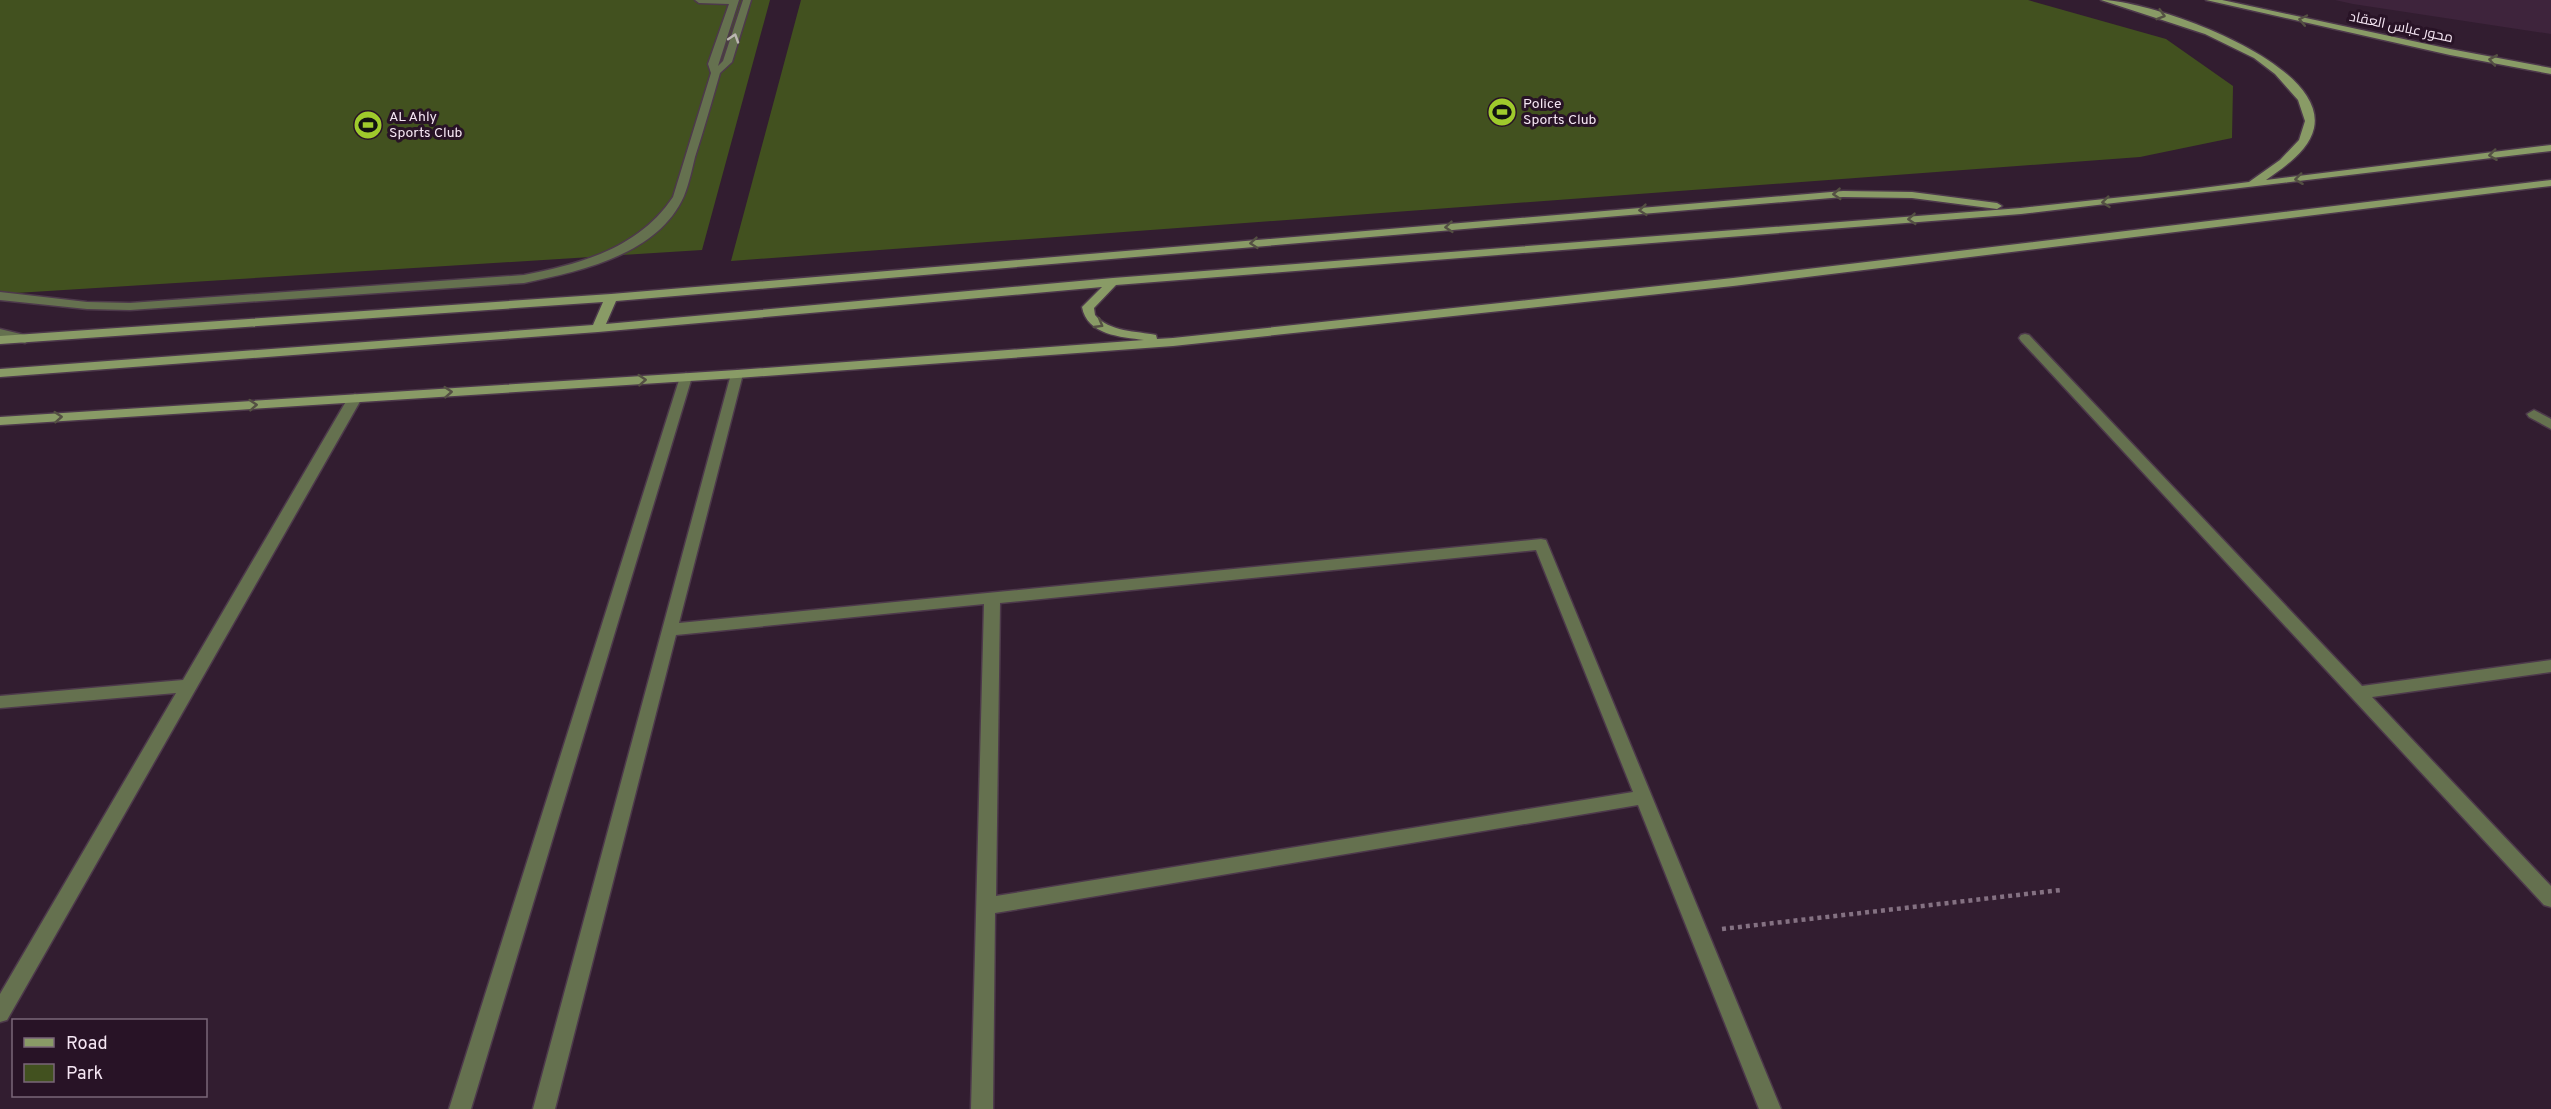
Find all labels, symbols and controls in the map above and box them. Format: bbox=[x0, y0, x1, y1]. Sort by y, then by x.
one-way arrow bbox=[2156, 8, 2166, 21]
street label: محور عباس العقاد bbox=[2348, 9, 2454, 47]
one-way arrow bbox=[2298, 15, 2308, 28]
one-way arrow bbox=[727, 33, 740, 44]
one-way arrow bbox=[2489, 54, 2499, 67]
sports icon: Police Sports Club bbox=[1486, 96, 1518, 128]
place label: Police Sports Club bbox=[1523, 96, 1597, 129]
sports icon: AL Ahly Sports Club bbox=[352, 109, 384, 141]
place label: AL Ahly Sports Club bbox=[389, 109, 463, 142]
one-way arrow bbox=[2488, 148, 2498, 161]
one-way arrow bbox=[2295, 173, 2304, 185]
one-way arrow bbox=[1833, 188, 1842, 201]
one-way arrow bbox=[2101, 195, 2110, 208]
one-way arrow bbox=[1639, 204, 1648, 217]
one-way arrow bbox=[1907, 212, 1916, 225]
one-way arrow bbox=[1444, 220, 1453, 233]
one-way arrow bbox=[1250, 236, 1259, 249]
one-way arrow bbox=[1093, 317, 1103, 328]
one-way arrow bbox=[638, 373, 647, 386]
one-way arrow bbox=[443, 386, 452, 399]
one-way arrow bbox=[248, 399, 257, 412]
one-way arrow bbox=[54, 411, 63, 424]
legend bbox=[12, 1019, 207, 1097]
text: Road bbox=[66, 1033, 108, 1056]
text: Park bbox=[66, 1063, 103, 1086]

